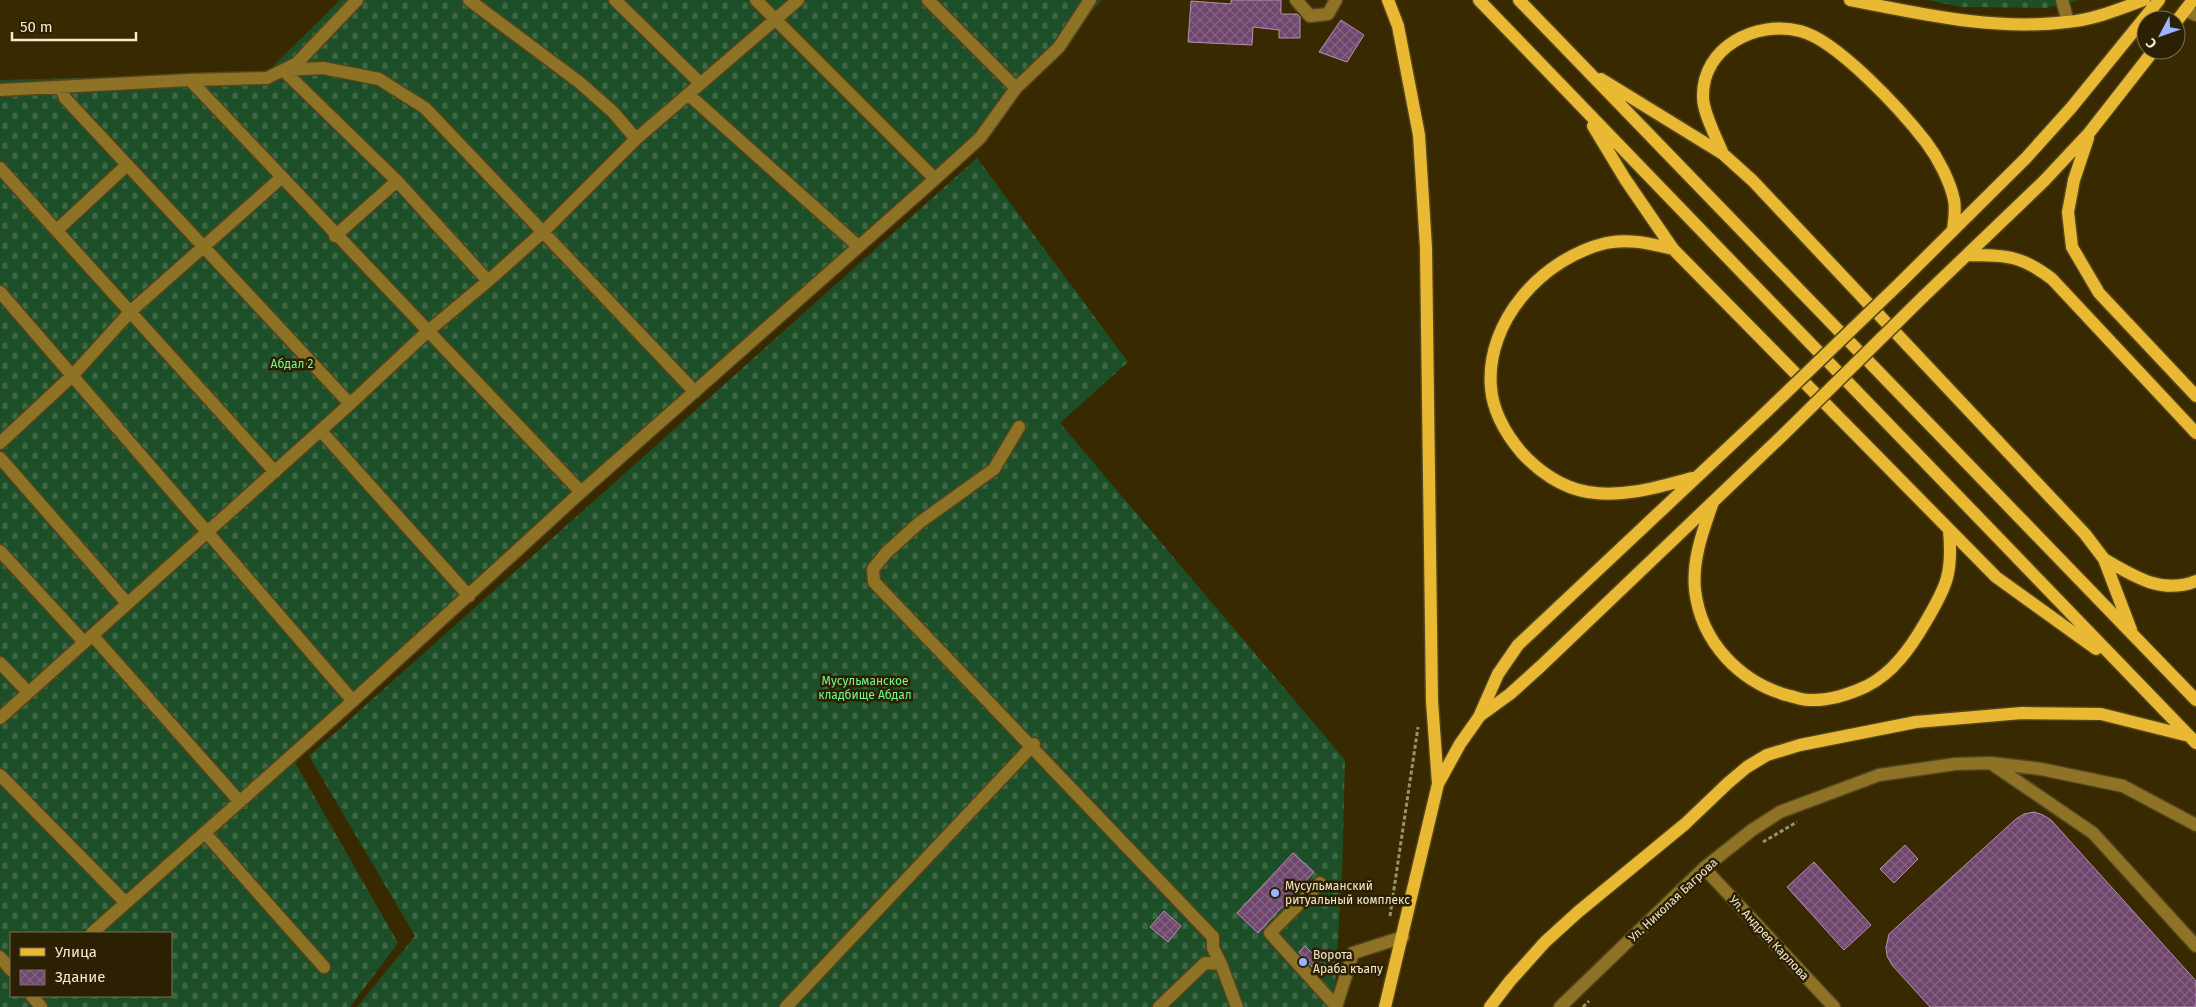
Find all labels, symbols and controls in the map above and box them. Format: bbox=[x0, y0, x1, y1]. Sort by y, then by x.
scale bar bbox=[12, 10, 136, 42]
north arrow bbox=[2136, 10, 2186, 60]
text: 50 m bbox=[20, 18, 53, 36]
text: С bbox=[2143, 35, 2161, 52]
park label: Абдал 2 bbox=[271, 357, 314, 371]
park label: Мусульманское кладбище Абдал bbox=[818, 674, 912, 702]
street label: Ул. Николая Багрова bbox=[1626, 855, 1720, 945]
place label: Мусульманский ритуальный комплекс bbox=[1285, 879, 1410, 907]
marker: Мусульманский ритуальный комплекс bbox=[1269, 887, 1281, 899]
street label: Ул. Андрея Карлова bbox=[1726, 893, 1812, 983]
legend bbox=[10, 932, 172, 997]
text: Улица bbox=[55, 943, 97, 961]
place label: Ворота Араба къапу bbox=[1313, 948, 1383, 976]
marker: Ворота Араба къапу bbox=[1297, 956, 1309, 968]
text: Здание bbox=[55, 968, 105, 986]

